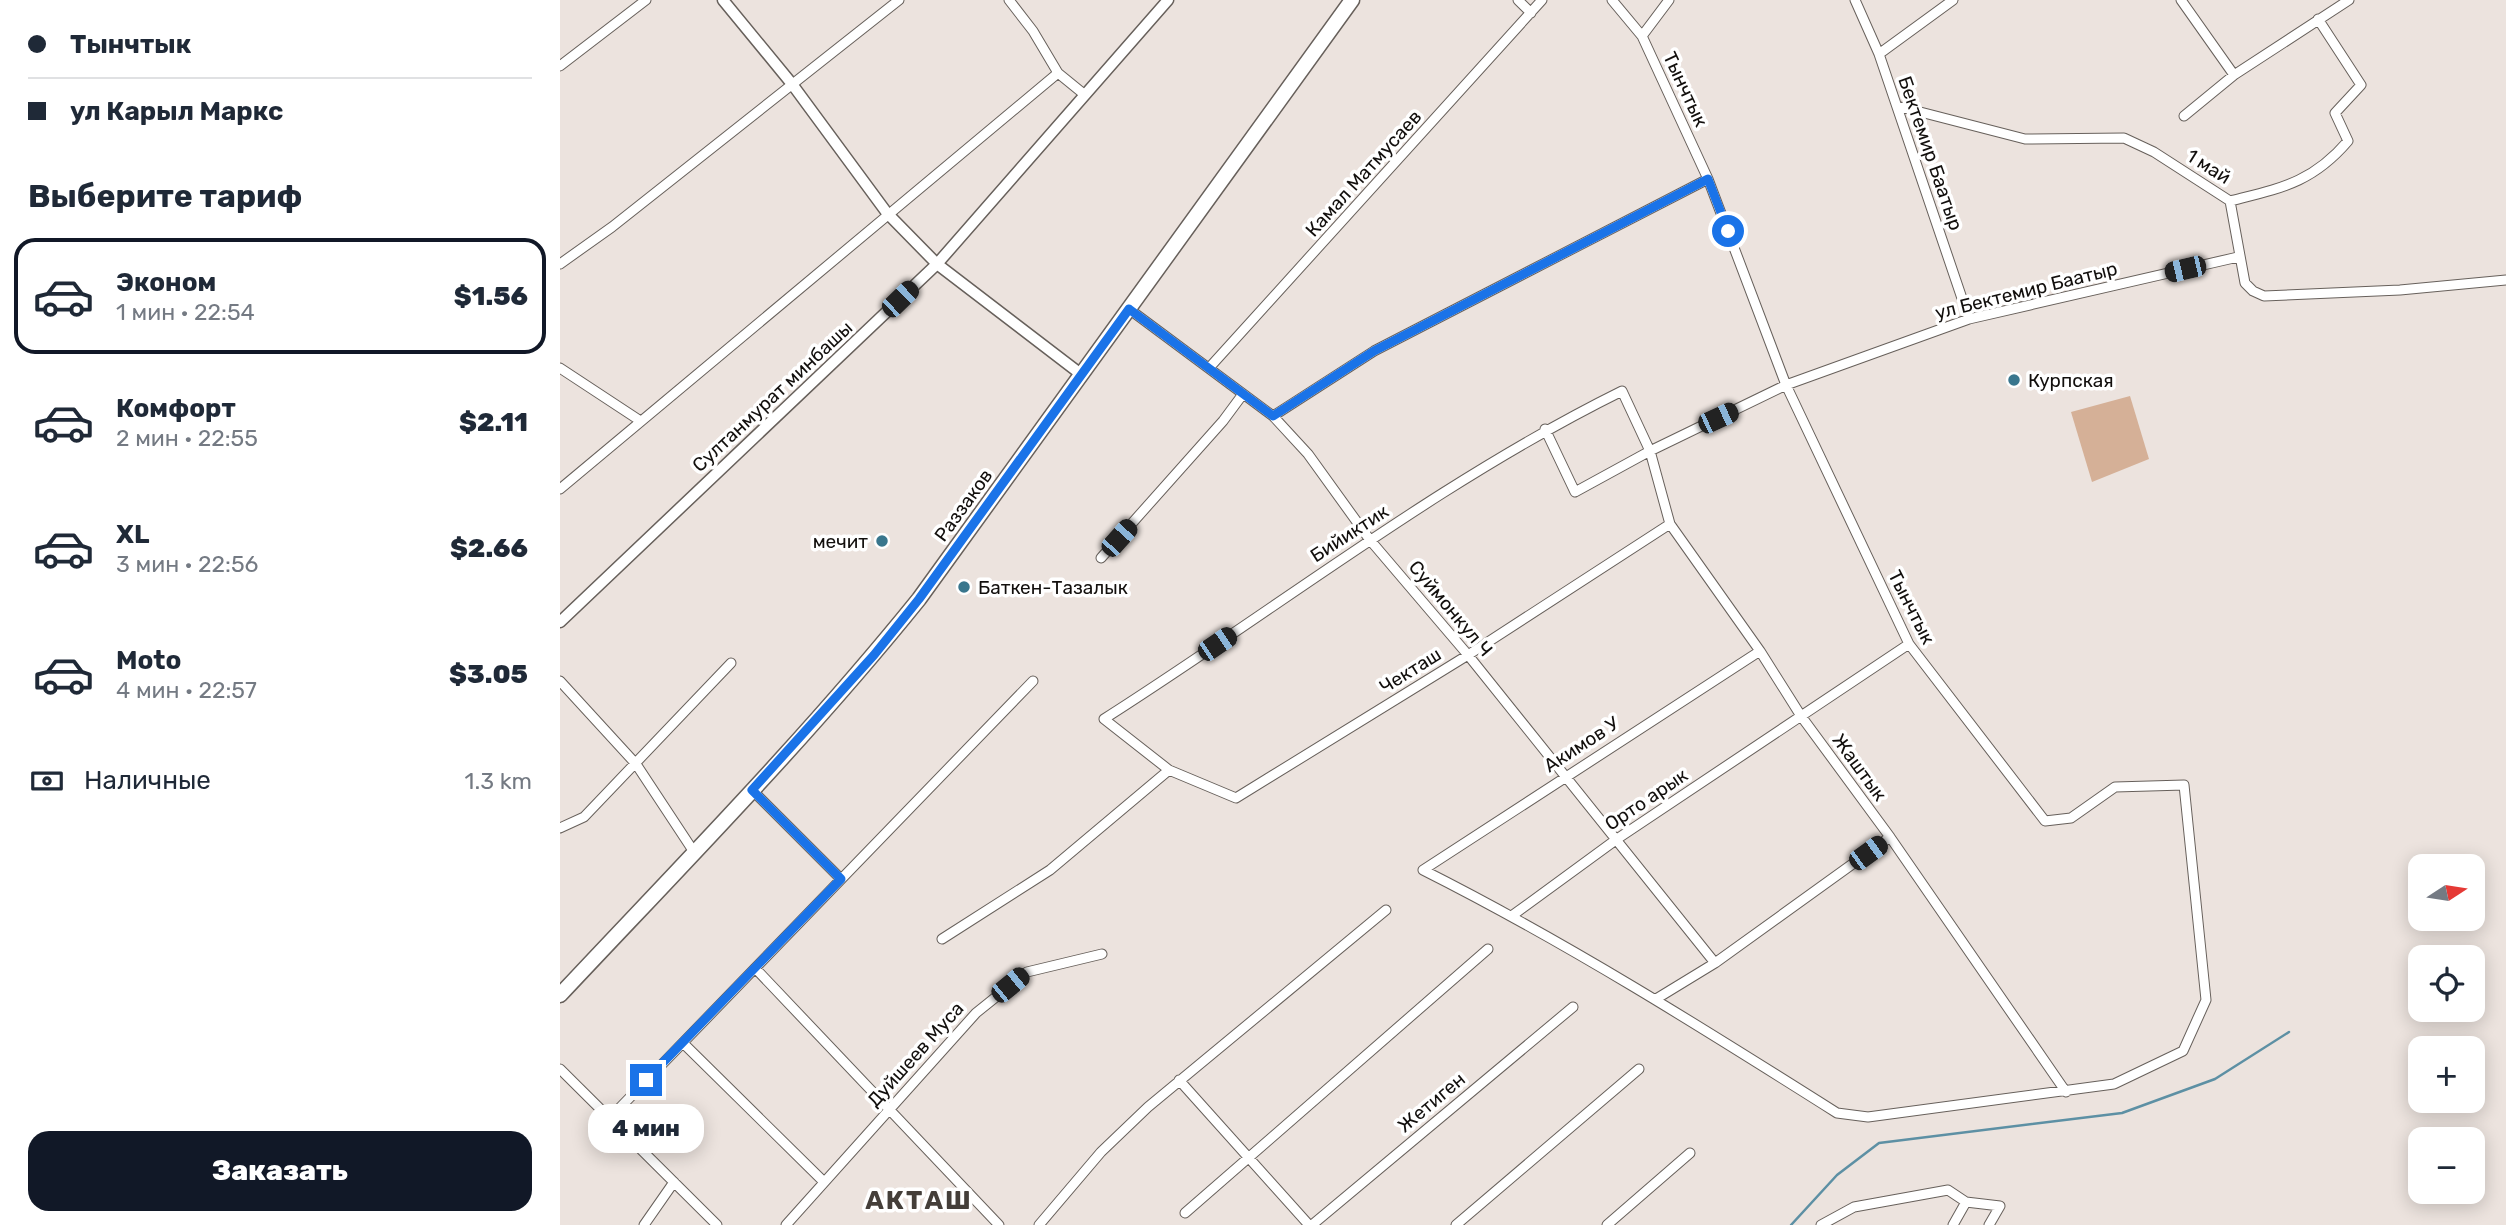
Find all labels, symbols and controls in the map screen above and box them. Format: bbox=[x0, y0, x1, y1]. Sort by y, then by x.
text: Тынчтык bbox=[70, 29, 192, 60]
street label: Тынчтык bbox=[1658, 48, 1713, 130]
street label: Бектемир Баатыр bbox=[1893, 73, 1968, 233]
text: ул Карыл Маркс bbox=[70, 96, 283, 127]
street label: Камал Матмусаев bbox=[1300, 105, 1426, 241]
street label: 1 май bbox=[2182, 144, 2235, 189]
text: Выберите тариф bbox=[28, 177, 302, 215]
route start bbox=[1712, 215, 1744, 247]
car bbox=[2163, 254, 2208, 284]
street label: ул Бектемир Баатыр bbox=[1933, 257, 2120, 324]
icon: car bbox=[32, 265, 95, 328]
text: Эконом bbox=[116, 267, 216, 298]
car bbox=[878, 277, 923, 321]
text: $1.56 bbox=[454, 281, 528, 312]
text: 1 мин · 22:54 bbox=[116, 298, 255, 326]
street label: Султанмурат минбашы bbox=[687, 316, 857, 477]
place label: Курпская bbox=[2028, 369, 2114, 392]
marker: Курпская bbox=[2006, 372, 2022, 388]
icon: car bbox=[32, 391, 95, 454]
text: Комфорт bbox=[116, 393, 236, 424]
car bbox=[1695, 400, 1742, 436]
text: $2.11 bbox=[459, 407, 528, 438]
text: 2 мин · 22:55 bbox=[116, 424, 258, 452]
street label: Раззаков bbox=[929, 465, 997, 546]
street label: Бийиктик bbox=[1306, 500, 1393, 567]
car bbox=[1098, 515, 1141, 561]
icon: car bbox=[32, 517, 95, 580]
text: XL bbox=[116, 519, 149, 550]
place label: мечит bbox=[813, 530, 868, 553]
text: $2.66 bbox=[450, 533, 528, 564]
marker: мечит bbox=[874, 533, 890, 549]
text: 3 мин · 22:56 bbox=[116, 550, 258, 578]
street label: Суймонкул Ч bbox=[1404, 556, 1497, 661]
street label: Тынчтык bbox=[1883, 566, 1940, 648]
place label: Баткен-Тазалык bbox=[978, 576, 1128, 599]
marker: Баткен-Тазалык bbox=[956, 579, 972, 595]
car bbox=[1194, 624, 1241, 664]
icon: car bbox=[32, 643, 95, 706]
street label: Чекташ bbox=[1375, 643, 1445, 698]
text: Moto bbox=[116, 645, 181, 676]
text: $3.05 bbox=[449, 659, 528, 690]
text: 4 мин · 22:57 bbox=[116, 676, 257, 704]
street label: Акимов У bbox=[1539, 711, 1624, 777]
street label: Жаштык bbox=[1827, 729, 1892, 805]
icon: cash bbox=[28, 762, 66, 800]
street label: Орто арык bbox=[1600, 763, 1692, 835]
text: Наличные bbox=[84, 765, 211, 796]
text: 1.3 km bbox=[465, 767, 532, 795]
car bbox=[1845, 832, 1892, 874]
north arrow bbox=[2408, 854, 2485, 931]
map controls bbox=[2408, 854, 2485, 1204]
button: locate bbox=[2408, 945, 2485, 1022]
car bbox=[988, 964, 1033, 1006]
street label: Дуйшеев Муса bbox=[862, 997, 968, 1111]
button: + bbox=[2408, 1036, 2485, 1113]
route end bbox=[630, 1064, 662, 1096]
street label: Жетиген bbox=[1393, 1068, 1470, 1137]
callout: 4 мин bbox=[588, 1104, 704, 1154]
text: 4 мин bbox=[612, 1114, 680, 1142]
button: − bbox=[2408, 1127, 2485, 1204]
button: Заказать bbox=[28, 1131, 532, 1211]
district label: АКТАШ bbox=[865, 1185, 973, 1216]

